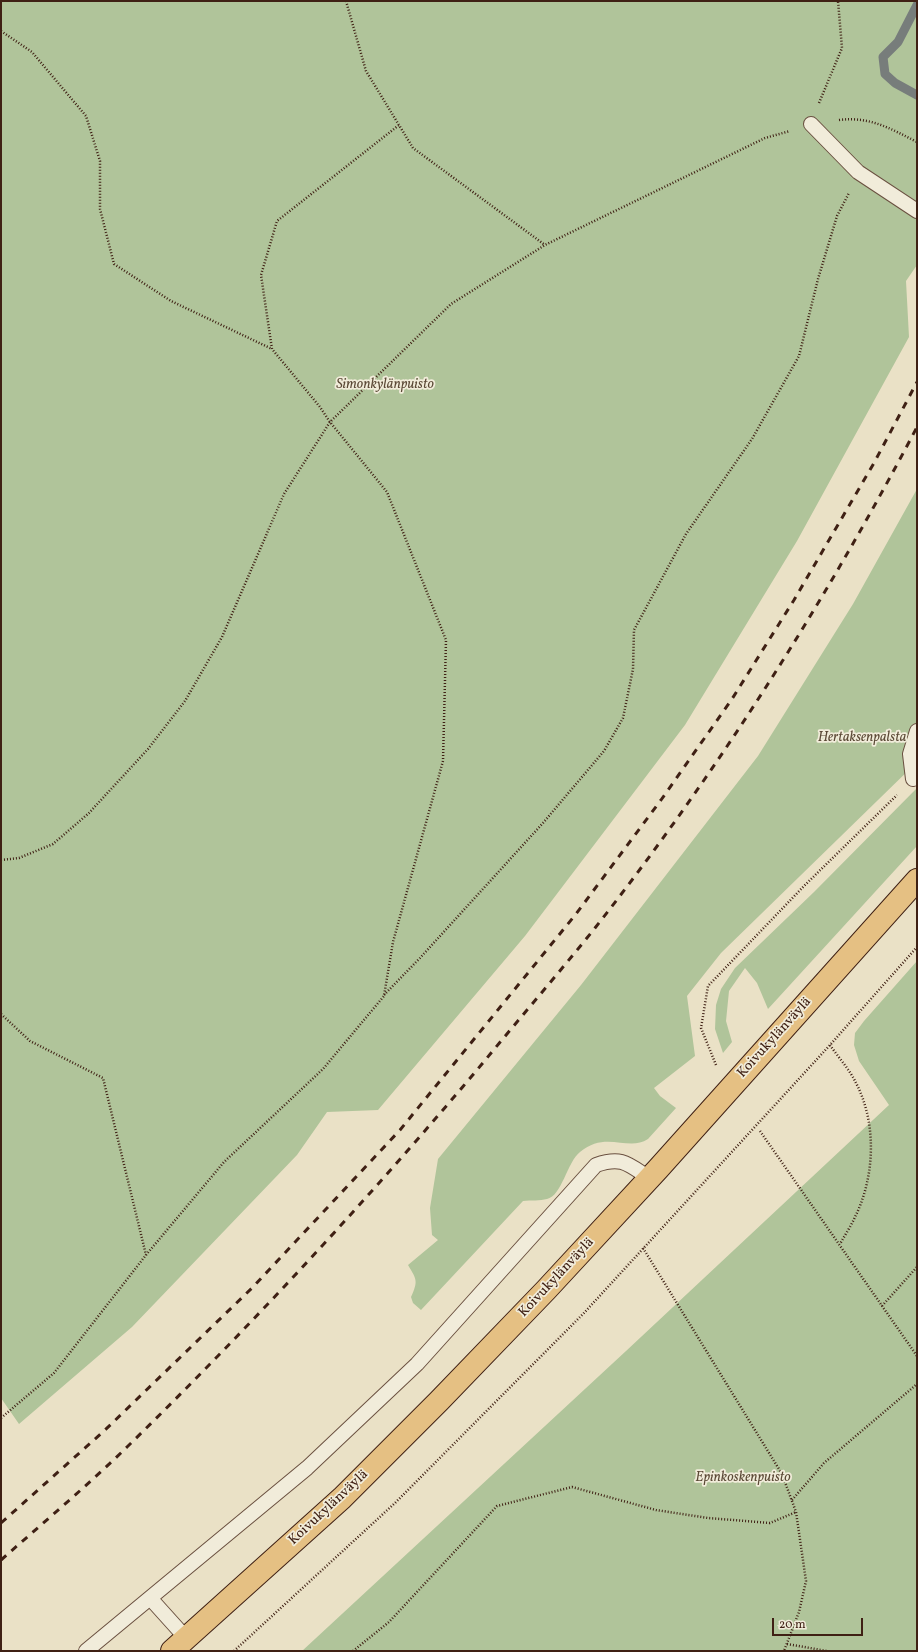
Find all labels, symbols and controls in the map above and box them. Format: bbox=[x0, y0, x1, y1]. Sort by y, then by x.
park label: Simonkylänpuisto bbox=[336, 377, 434, 393]
park label: Hertaksenpalsta bbox=[818, 730, 906, 746]
street label: Koivukylänväylä bbox=[734, 994, 816, 1082]
street label: Koivukylänväylä bbox=[516, 1235, 598, 1321]
street label: Koivukylänväylä bbox=[286, 1467, 372, 1549]
park label: Epinkoskenpuisto bbox=[695, 1470, 791, 1486]
scale bar bbox=[774, 1610, 865, 1636]
text: 20 m bbox=[779, 1617, 806, 1633]

